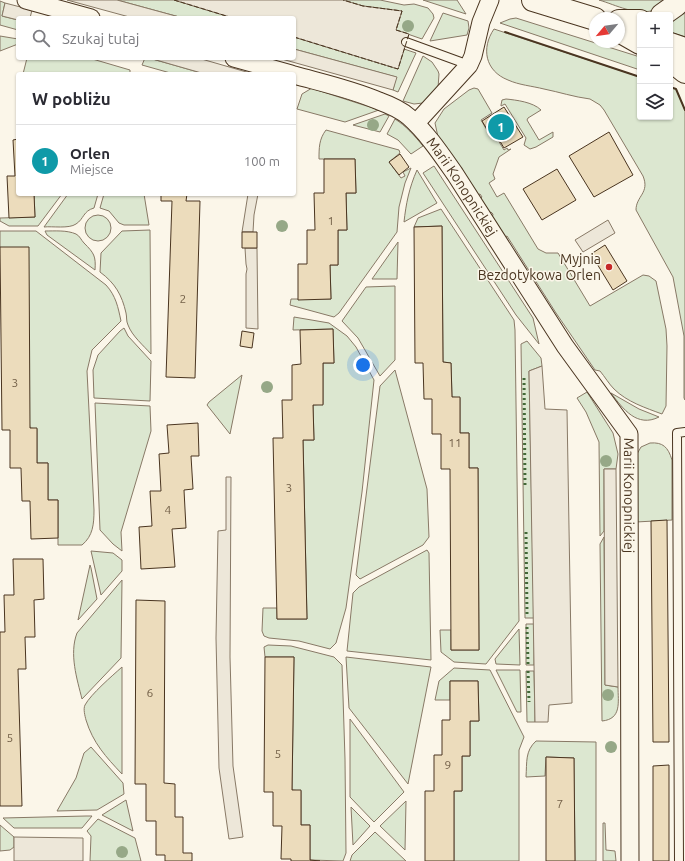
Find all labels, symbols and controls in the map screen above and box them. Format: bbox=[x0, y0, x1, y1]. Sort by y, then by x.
north arrow bbox=[589, 12, 625, 48]
map controls bbox=[637, 12, 673, 120]
button: + bbox=[637, 12, 673, 48]
search box bbox=[16, 16, 296, 60]
icon: search bbox=[30, 27, 52, 49]
text: Szukaj tutaj bbox=[62, 30, 139, 47]
button: − bbox=[637, 48, 673, 84]
button: layers bbox=[637, 84, 673, 120]
text: W pobliżu bbox=[32, 89, 111, 108]
pin: 1 bbox=[488, 112, 514, 142]
street label: Marii Konopnickiej bbox=[423, 134, 501, 239]
text: Orlen bbox=[70, 145, 110, 162]
text: 1 bbox=[41, 154, 49, 168]
text: 100 m bbox=[244, 154, 280, 168]
text: Miejsce bbox=[70, 162, 114, 176]
house number: 1 bbox=[328, 214, 334, 227]
place label: Myjnia Bezdotykowa Orlen bbox=[478, 251, 601, 283]
marker: Myjnia Bezdotykowa Orlen bbox=[604, 262, 614, 272]
house number: 2 bbox=[180, 292, 186, 305]
your location bbox=[353, 355, 373, 375]
house number: 3 bbox=[12, 376, 18, 389]
house number: 11 bbox=[448, 436, 462, 449]
street label: Marii Konopnickiej bbox=[621, 438, 637, 553]
house number: 3 bbox=[286, 481, 292, 494]
house number: 4 bbox=[165, 503, 172, 516]
house number: 6 bbox=[147, 686, 154, 699]
house number: 5 bbox=[7, 731, 13, 744]
house number: 5 bbox=[275, 747, 281, 760]
house number: 9 bbox=[445, 758, 451, 771]
house number: 7 bbox=[557, 797, 563, 810]

